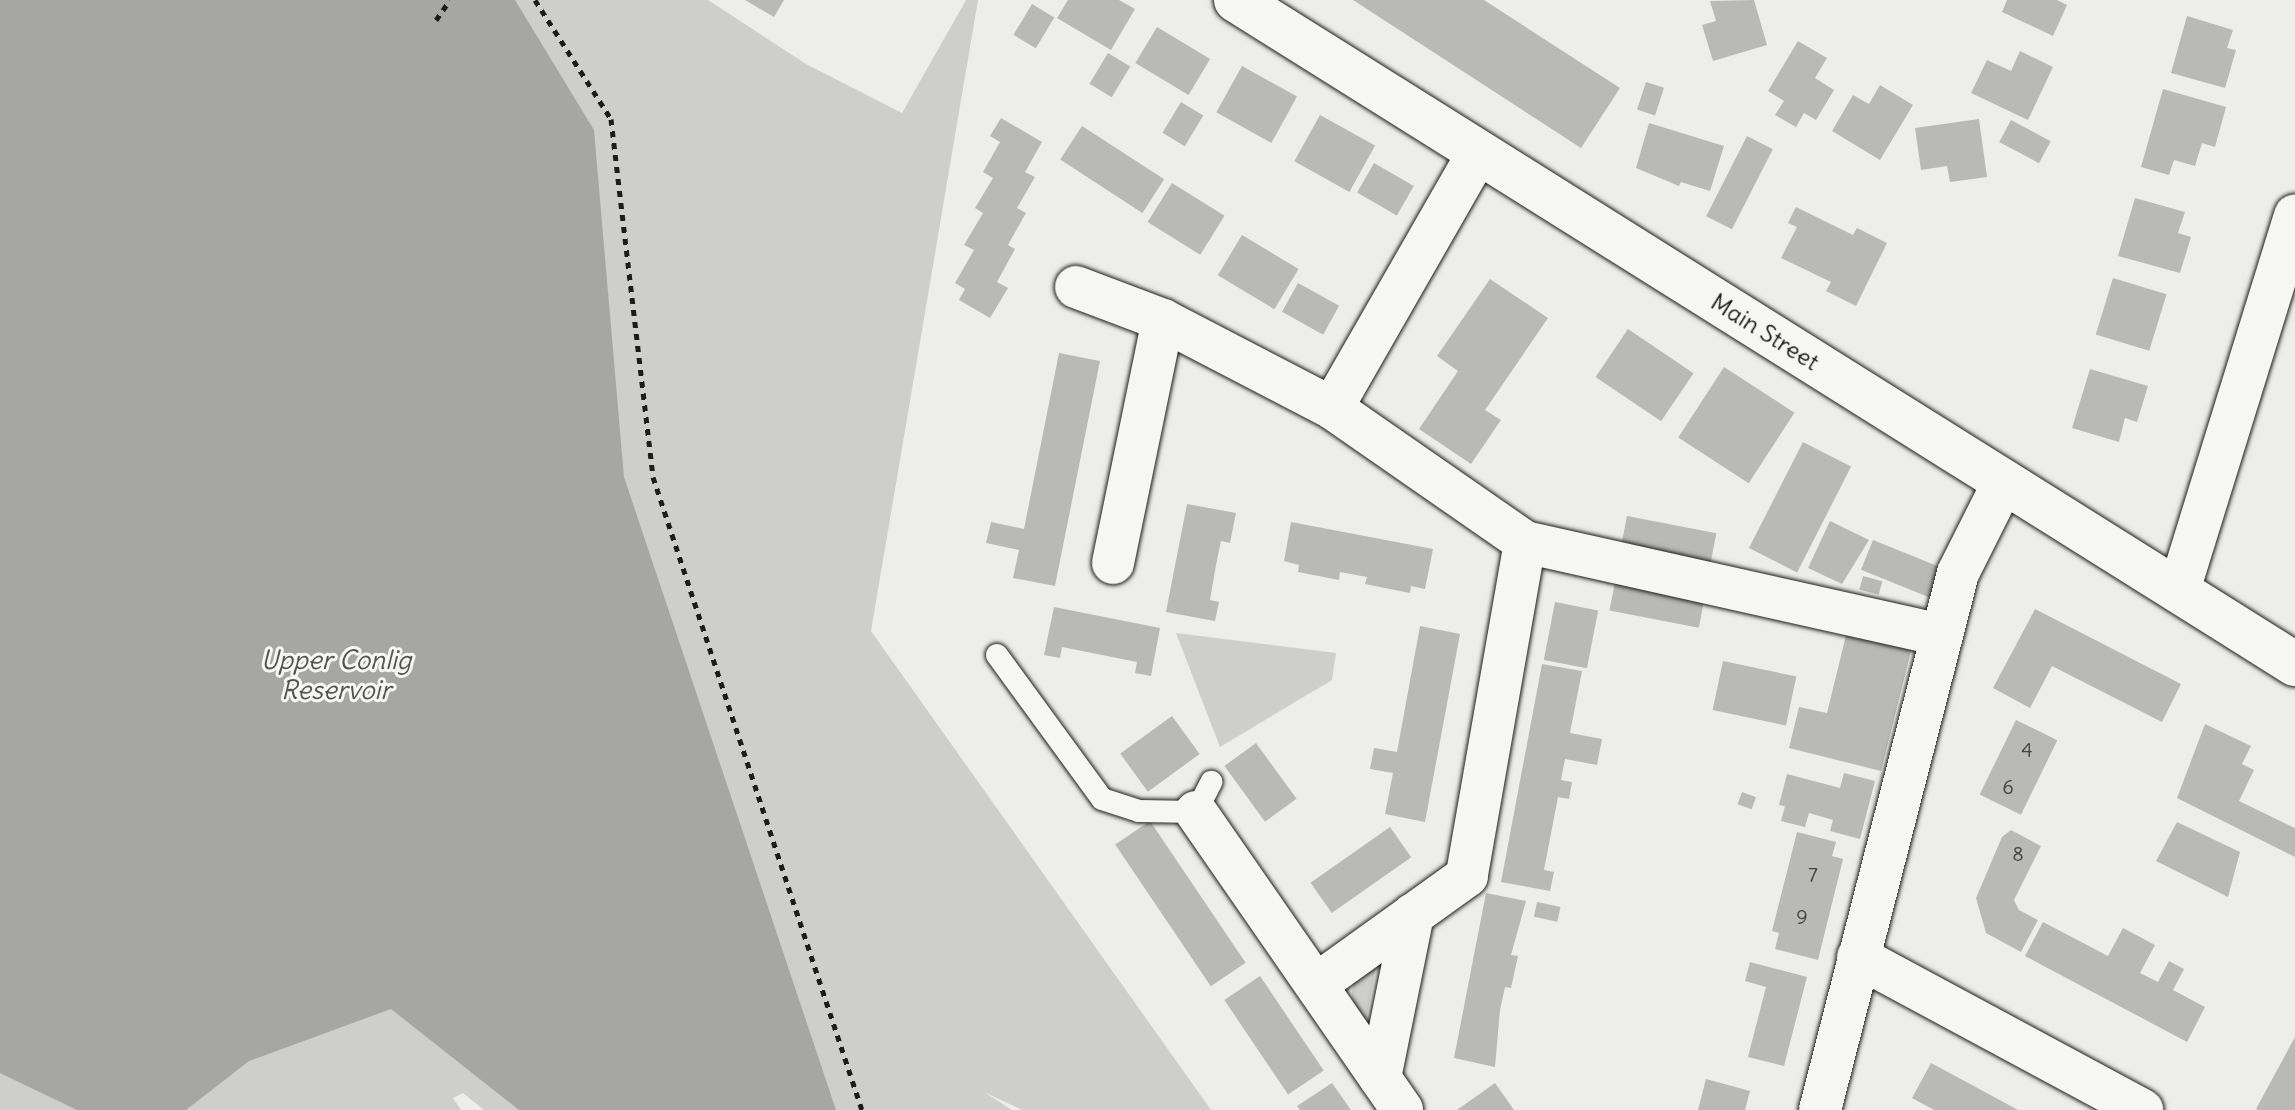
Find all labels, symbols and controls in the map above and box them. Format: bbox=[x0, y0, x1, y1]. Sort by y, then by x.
street label: Main Street bbox=[1706, 287, 1824, 377]
water label: Upper Conlig Reservoir bbox=[261, 644, 411, 706]
house number: 4 bbox=[2021, 737, 2033, 761]
house number: 6 bbox=[2002, 774, 2014, 798]
house number: 8 bbox=[2012, 841, 2024, 865]
house number: 7 bbox=[1808, 862, 1818, 886]
house number: 9 bbox=[1796, 904, 1808, 928]

